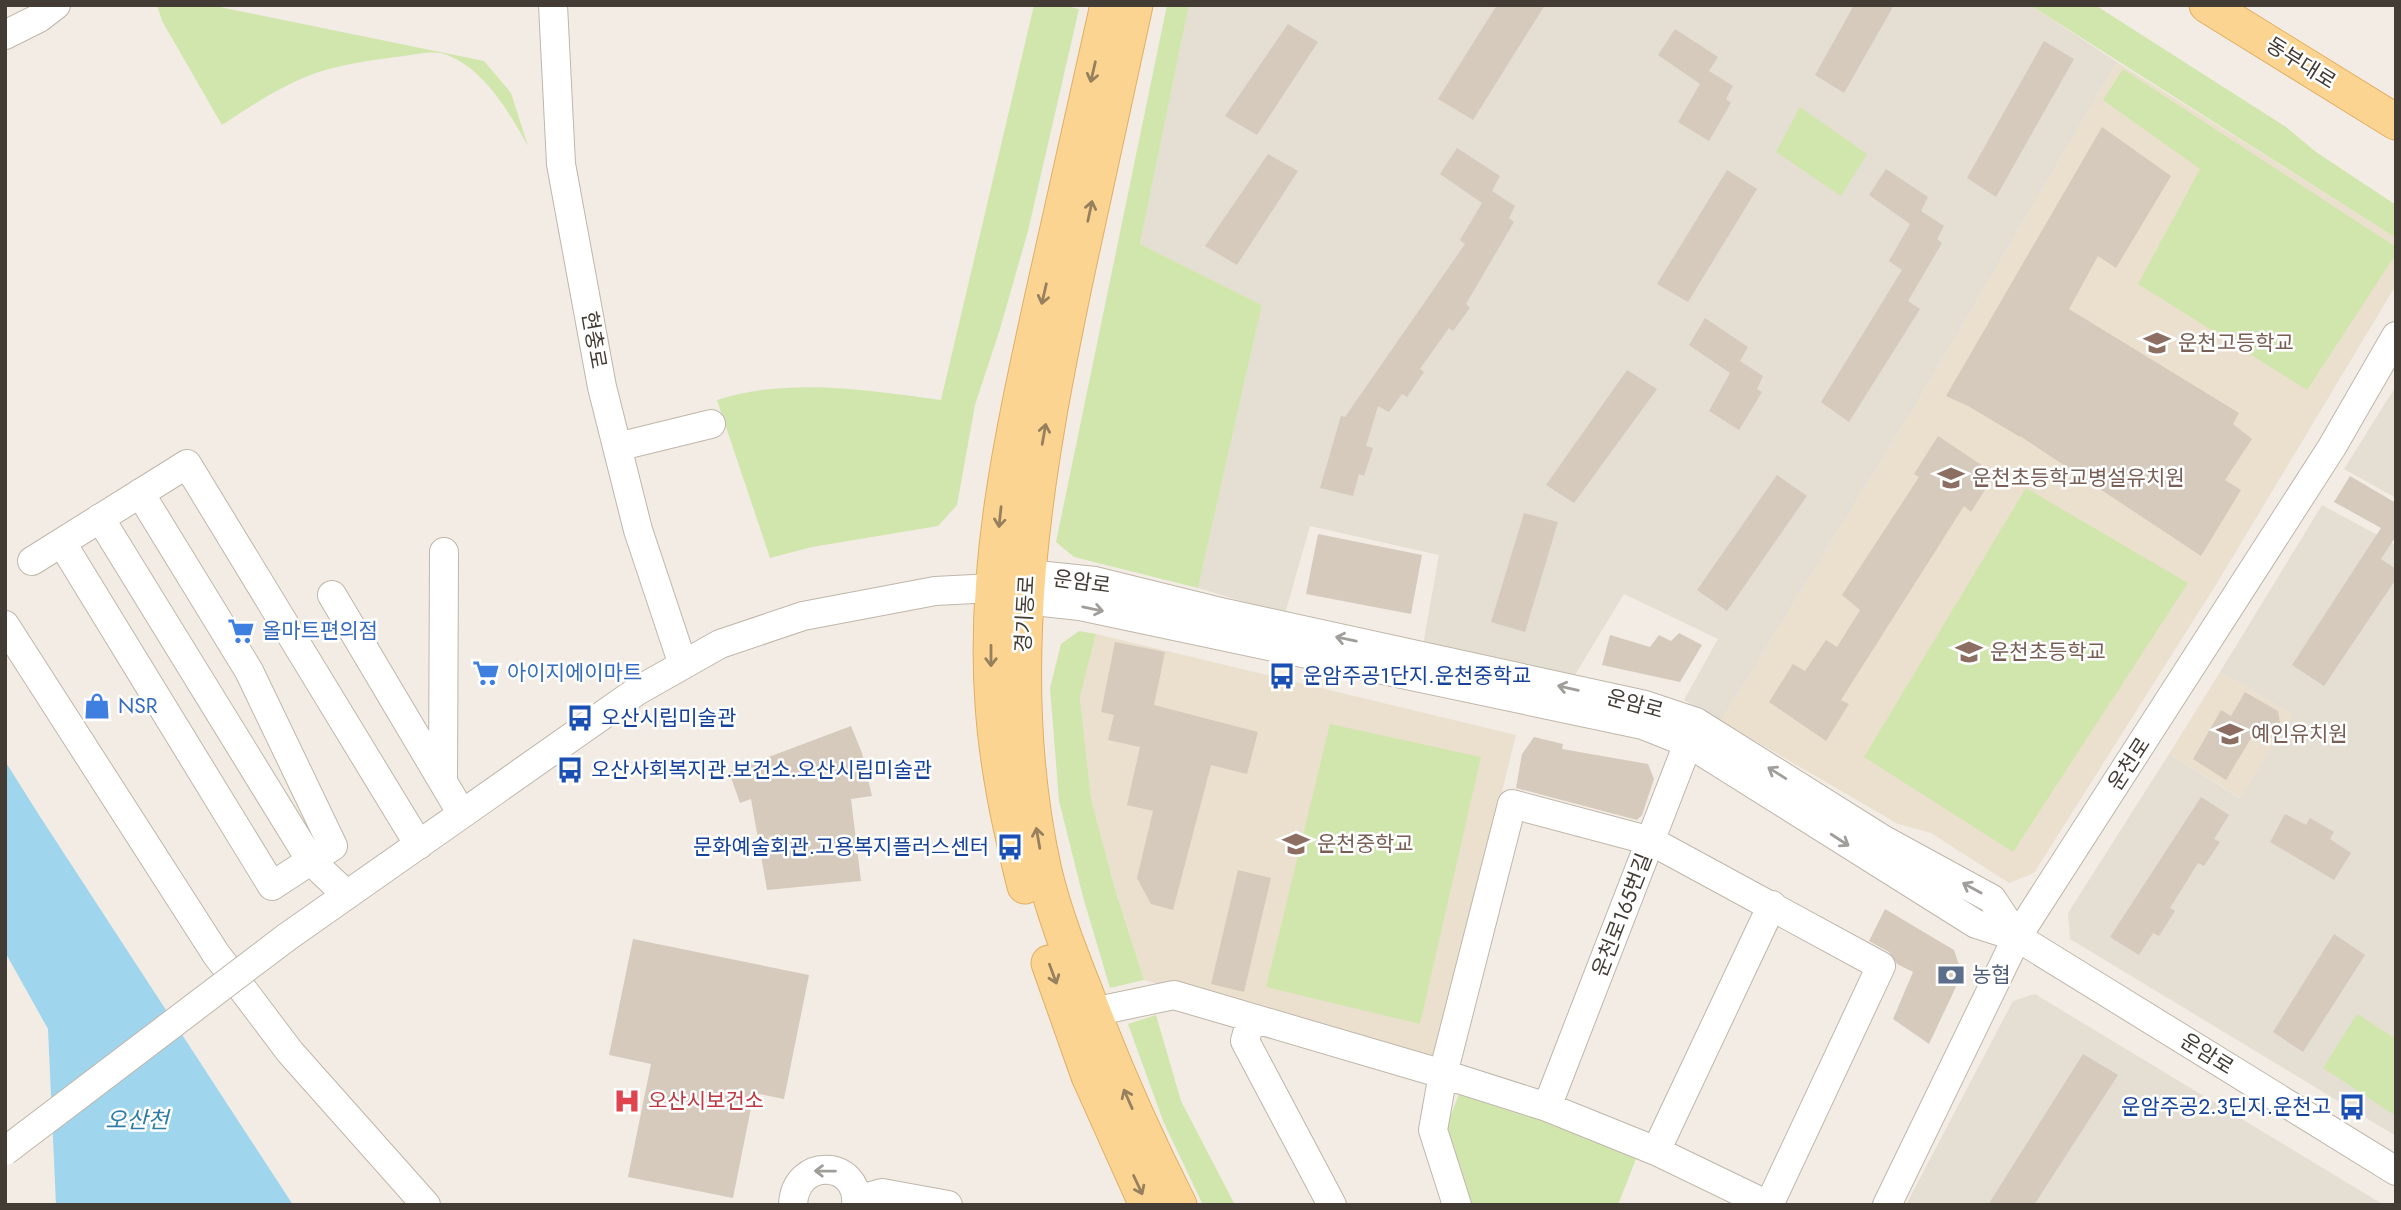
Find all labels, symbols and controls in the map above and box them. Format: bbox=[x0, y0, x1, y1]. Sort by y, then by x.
street label: 동부대로 bbox=[2260, 30, 2342, 96]
one-way arrow bbox=[1086, 60, 1099, 83]
one-way arrow bbox=[1084, 200, 1098, 223]
one-way arrow bbox=[1036, 282, 1050, 305]
street label: 현충로 bbox=[574, 309, 614, 371]
school or university icon: 운천고등학교 bbox=[2142, 328, 2172, 358]
place label: 운천고등학교 bbox=[2178, 328, 2294, 358]
one-way arrow bbox=[1038, 423, 1052, 446]
school or university icon: 운천초등학교병설유치원 bbox=[1936, 463, 1966, 493]
place label: 운천초등학교병설유치원 bbox=[1972, 463, 2185, 493]
one-way arrow bbox=[993, 505, 1006, 528]
street label: 운암로 bbox=[1051, 563, 1113, 601]
street label: 경기동로 bbox=[1008, 575, 1042, 653]
one-way arrow bbox=[1081, 603, 1104, 617]
supermarket icon: 올마트편의점 bbox=[226, 616, 256, 646]
place label: 올마트편의점 bbox=[262, 616, 378, 646]
one-way arrow bbox=[1335, 631, 1358, 645]
school or university icon: 운천초등학교 bbox=[1954, 637, 1984, 667]
place label: 운천초등학교 bbox=[1990, 637, 2106, 667]
one-way arrow bbox=[984, 644, 998, 667]
supermarket icon: 아이지에이마트 bbox=[471, 658, 501, 688]
place label: 아이지에이마트 bbox=[507, 658, 642, 688]
bus stop icon: 운암주공1단지.운천중학교 bbox=[1267, 661, 1297, 691]
place label: 운암주공1단지.운천중학교 bbox=[1303, 661, 1531, 691]
one-way arrow bbox=[1557, 681, 1580, 694]
street label: 운암로 bbox=[1603, 682, 1667, 726]
shop icon: NSR bbox=[82, 691, 112, 721]
place label: NSR bbox=[118, 691, 158, 721]
bus stop icon: 오산시립미술관 bbox=[565, 703, 595, 733]
place label: 오산시립미술관 bbox=[601, 703, 736, 733]
school or university icon: 예인유치원 bbox=[2215, 719, 2245, 749]
place label: 예인유치원 bbox=[2251, 719, 2348, 749]
street label: 운천로 bbox=[2101, 732, 2157, 796]
bus stop icon: 오산사회복지관.보건소.오산시립미술관 bbox=[555, 755, 585, 785]
place label: 오산사회복지관.보건소.오산시립미술관 bbox=[591, 755, 932, 785]
one-way arrow bbox=[1767, 765, 1787, 779]
one-way arrow bbox=[1031, 827, 1044, 850]
school or university icon: 운천중학교 bbox=[1281, 829, 1311, 859]
place label: 운천중학교 bbox=[1317, 829, 1414, 859]
place label: 문화예술회관.고용복지플러스센터 bbox=[693, 832, 989, 862]
bus stop icon: 문화예술회관.고용복지플러스센터 bbox=[995, 832, 1025, 862]
one-way arrow bbox=[1830, 833, 1849, 848]
street label: 운천로165번길 bbox=[1585, 849, 1659, 981]
one-way arrow bbox=[1963, 881, 1983, 895]
bank icon: 농협 bbox=[1936, 960, 1966, 990]
place label: 농협 bbox=[1972, 960, 2011, 990]
one-way arrow bbox=[1047, 963, 1060, 985]
street label: 운암로 bbox=[2174, 1026, 2240, 1082]
hospital icon: 오산시보건소 bbox=[612, 1086, 642, 1116]
place label: 오산시보건소 bbox=[648, 1086, 764, 1116]
one-way arrow bbox=[1121, 1089, 1134, 1110]
place label: 운암주공2.3딘지.운천고 bbox=[2121, 1092, 2331, 1122]
bus stop icon: 운암주공2.3딘지.운천고 bbox=[2337, 1092, 2367, 1122]
water label: 오산천 bbox=[105, 1103, 172, 1137]
one-way arrow bbox=[813, 1165, 836, 1178]
one-way arrow bbox=[1132, 1174, 1145, 1195]

